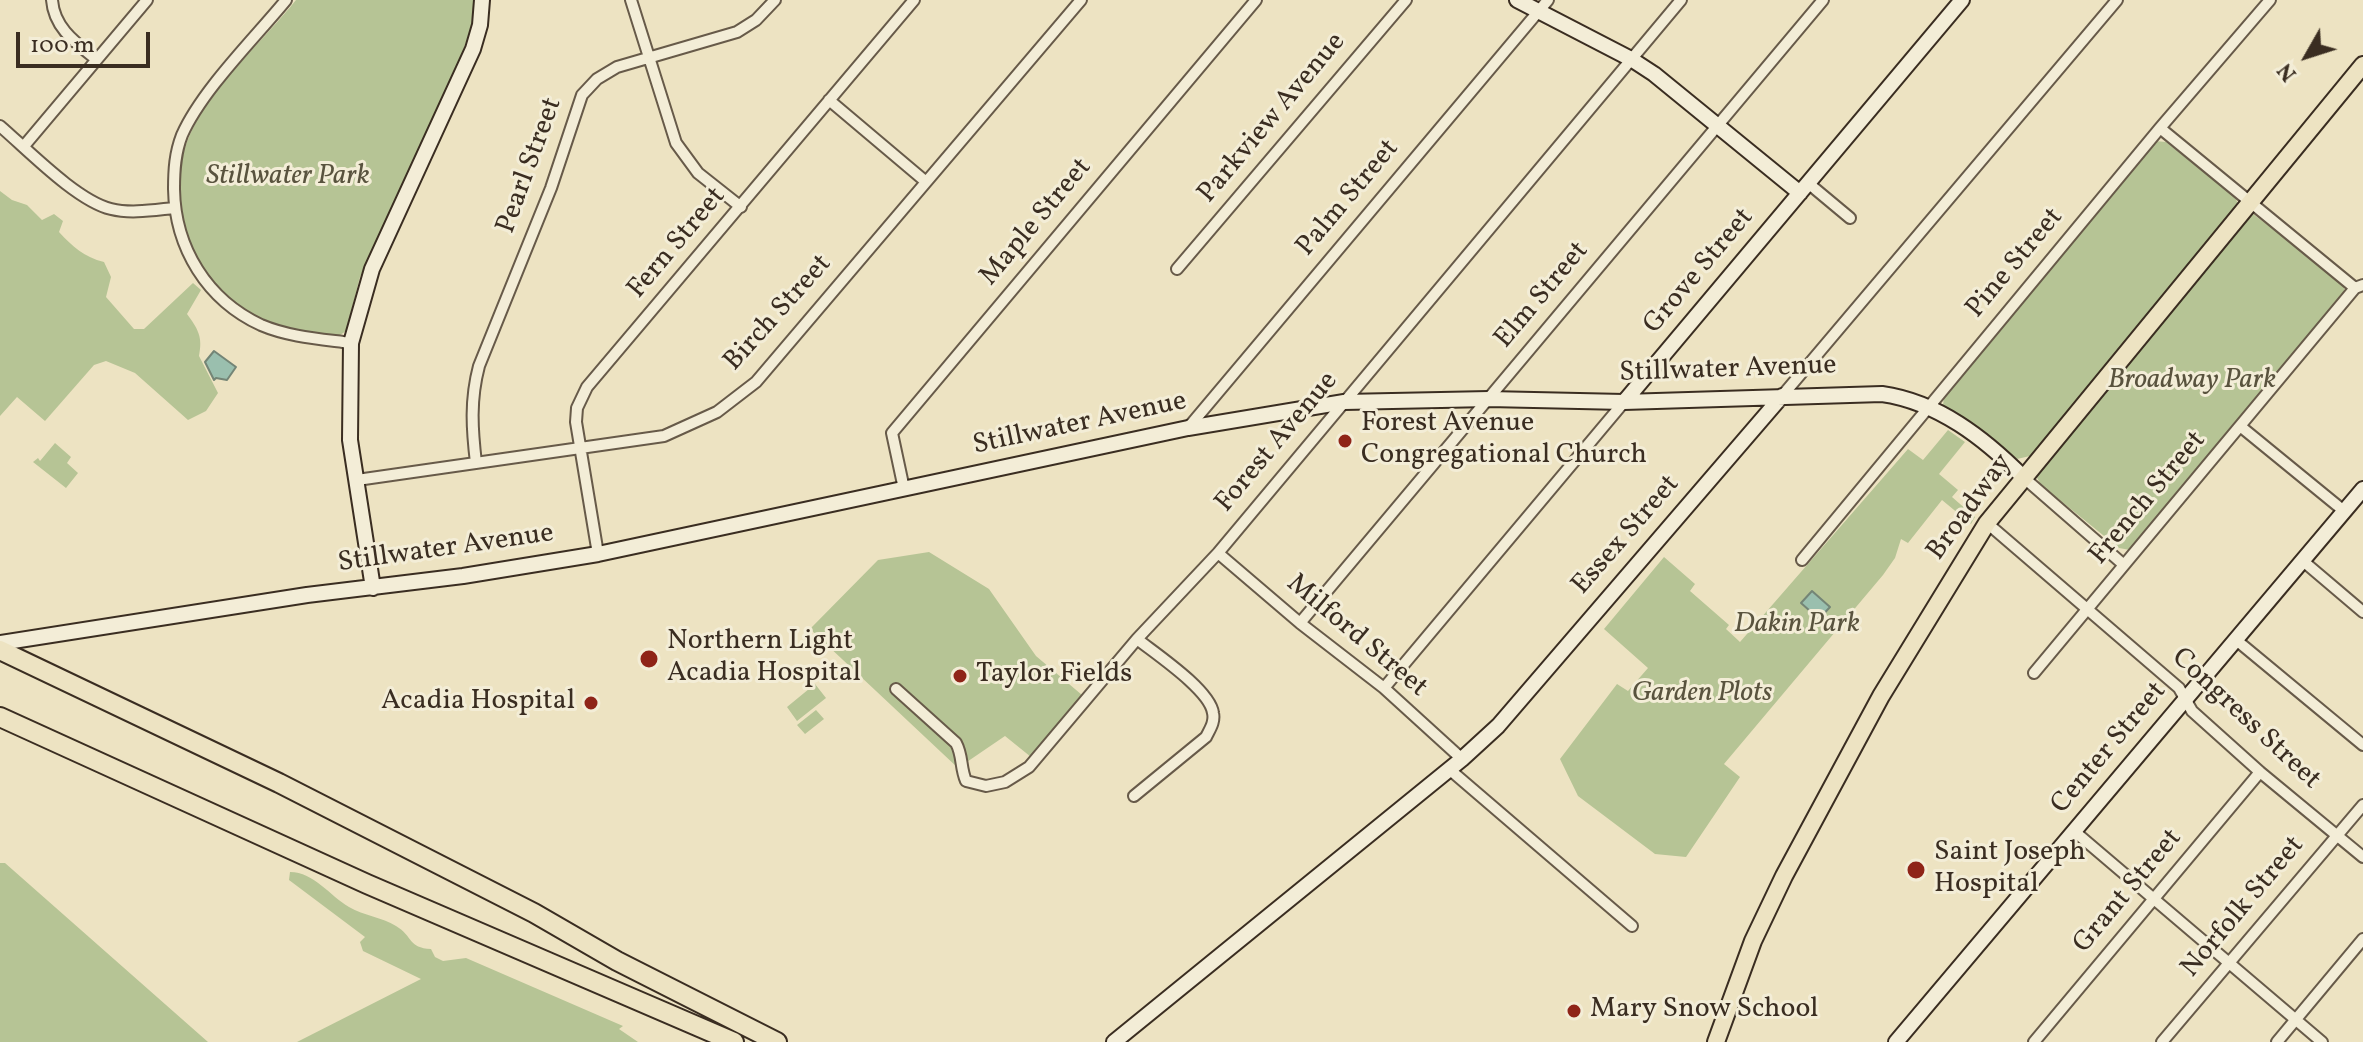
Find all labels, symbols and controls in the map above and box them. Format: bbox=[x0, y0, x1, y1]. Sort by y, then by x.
scale bar bbox=[20, 16, 154, 66]
north arrow bbox=[2267, 16, 2347, 96]
street label: Parkview Avenue bbox=[1192, 27, 1354, 211]
text: 100 m bbox=[30, 29, 95, 63]
text: N bbox=[2271, 55, 2305, 87]
street label: Pearl Street bbox=[491, 94, 571, 238]
street label: Palm Street bbox=[1290, 134, 1408, 264]
street label: Maple Street bbox=[974, 152, 1100, 294]
park label: Stillwater Park bbox=[206, 161, 370, 195]
street label: Fern Street bbox=[622, 181, 734, 307]
street label: Grove Street bbox=[1638, 202, 1762, 342]
street label: Pine Street bbox=[1960, 202, 2072, 326]
street label: Elm Street bbox=[1489, 236, 1597, 356]
street label: Birch Street bbox=[718, 249, 840, 379]
street label: Stillwater Avenue bbox=[1619, 350, 1837, 392]
park label: Broadway Park bbox=[2108, 365, 2276, 399]
street label: Forest Avenue bbox=[1209, 366, 1347, 520]
street label: Stillwater Avenue bbox=[970, 386, 1190, 464]
place label: Forest Avenue Congregational Church bbox=[1361, 408, 1647, 474]
street label: French Street bbox=[2083, 425, 2215, 573]
marker: Forest Avenue Congregational Church bbox=[1336, 432, 1354, 450]
street label: Broadway bbox=[1921, 448, 2021, 568]
street label: Essex Street bbox=[1566, 469, 1688, 603]
street label: Stillwater Avenue bbox=[336, 518, 556, 582]
street label: Milford Street bbox=[1279, 568, 1433, 706]
park label: Dakin Park bbox=[1734, 609, 1860, 643]
place label: Northern Light Acadia Hospital bbox=[667, 626, 861, 692]
street label: Congress Street bbox=[2163, 642, 2327, 798]
marker: Northern Light Acadia Hospital bbox=[638, 648, 660, 670]
place label: Taylor Fields bbox=[976, 659, 1132, 693]
marker: Taylor Fields bbox=[951, 667, 969, 685]
street label: Center Street bbox=[2045, 676, 2175, 822]
park label: Garden Plots bbox=[1632, 678, 1772, 712]
place label: Acadia Hospital bbox=[381, 686, 575, 720]
marker: Acadia Hospital bbox=[582, 694, 600, 712]
street label: Grant Street bbox=[2067, 823, 2191, 961]
street label: Norfolk Street bbox=[2175, 830, 2313, 986]
place label: Saint Joseph Hospital bbox=[1934, 837, 2086, 903]
marker: Saint Joseph Hospital bbox=[1905, 859, 1927, 881]
place label: Mary Snow School bbox=[1590, 994, 1818, 1028]
marker: Mary Snow School bbox=[1565, 1002, 1583, 1020]

